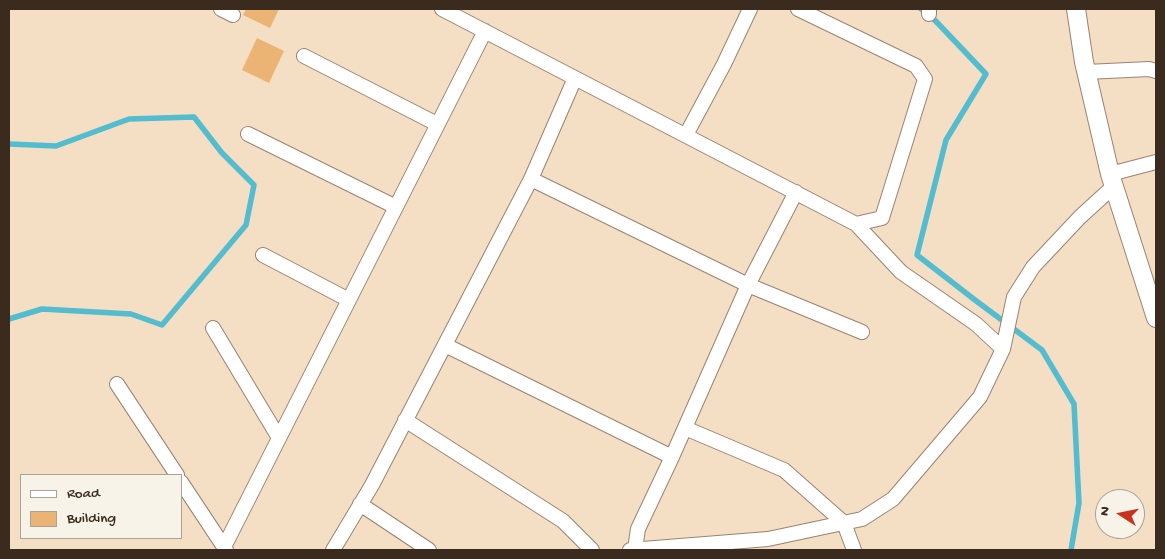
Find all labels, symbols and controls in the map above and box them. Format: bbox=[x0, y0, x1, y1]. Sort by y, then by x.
legend bbox=[20, 474, 182, 539]
text: Road bbox=[67, 485, 100, 503]
north arrow bbox=[1095, 489, 1145, 539]
text: N bbox=[1097, 505, 1115, 517]
text: Building bbox=[67, 510, 116, 528]

